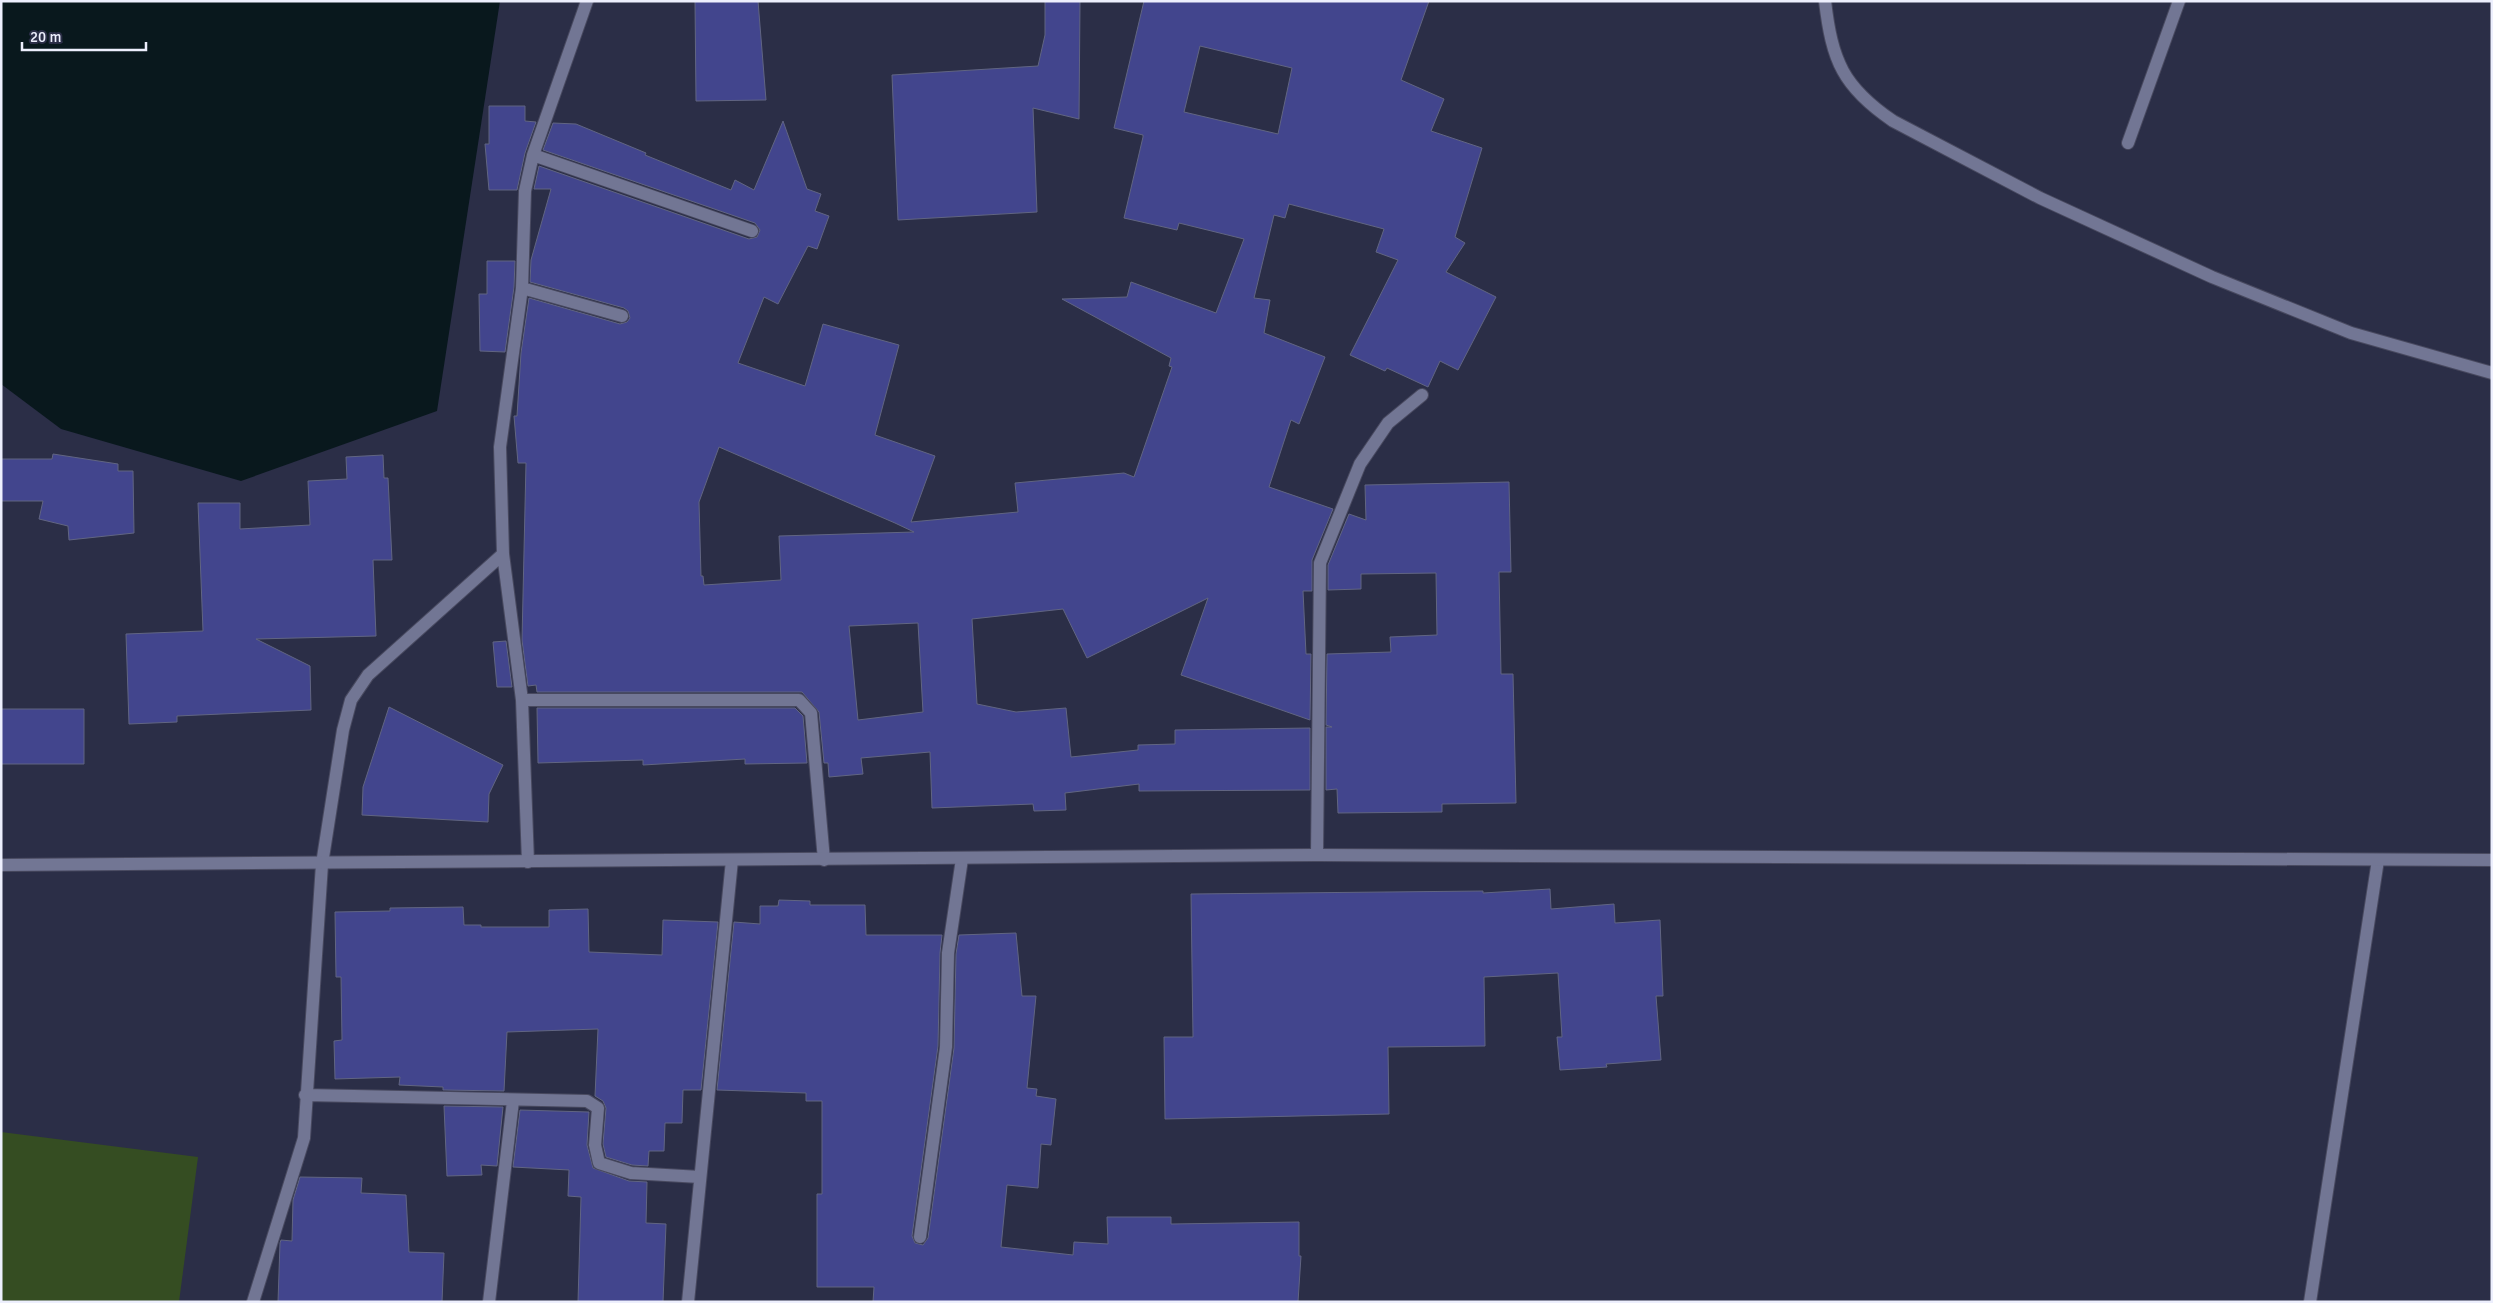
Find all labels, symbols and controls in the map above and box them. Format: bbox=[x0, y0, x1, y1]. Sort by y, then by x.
scale bar bbox=[22, 20, 146, 52]
text: 20 m bbox=[30, 28, 61, 46]

